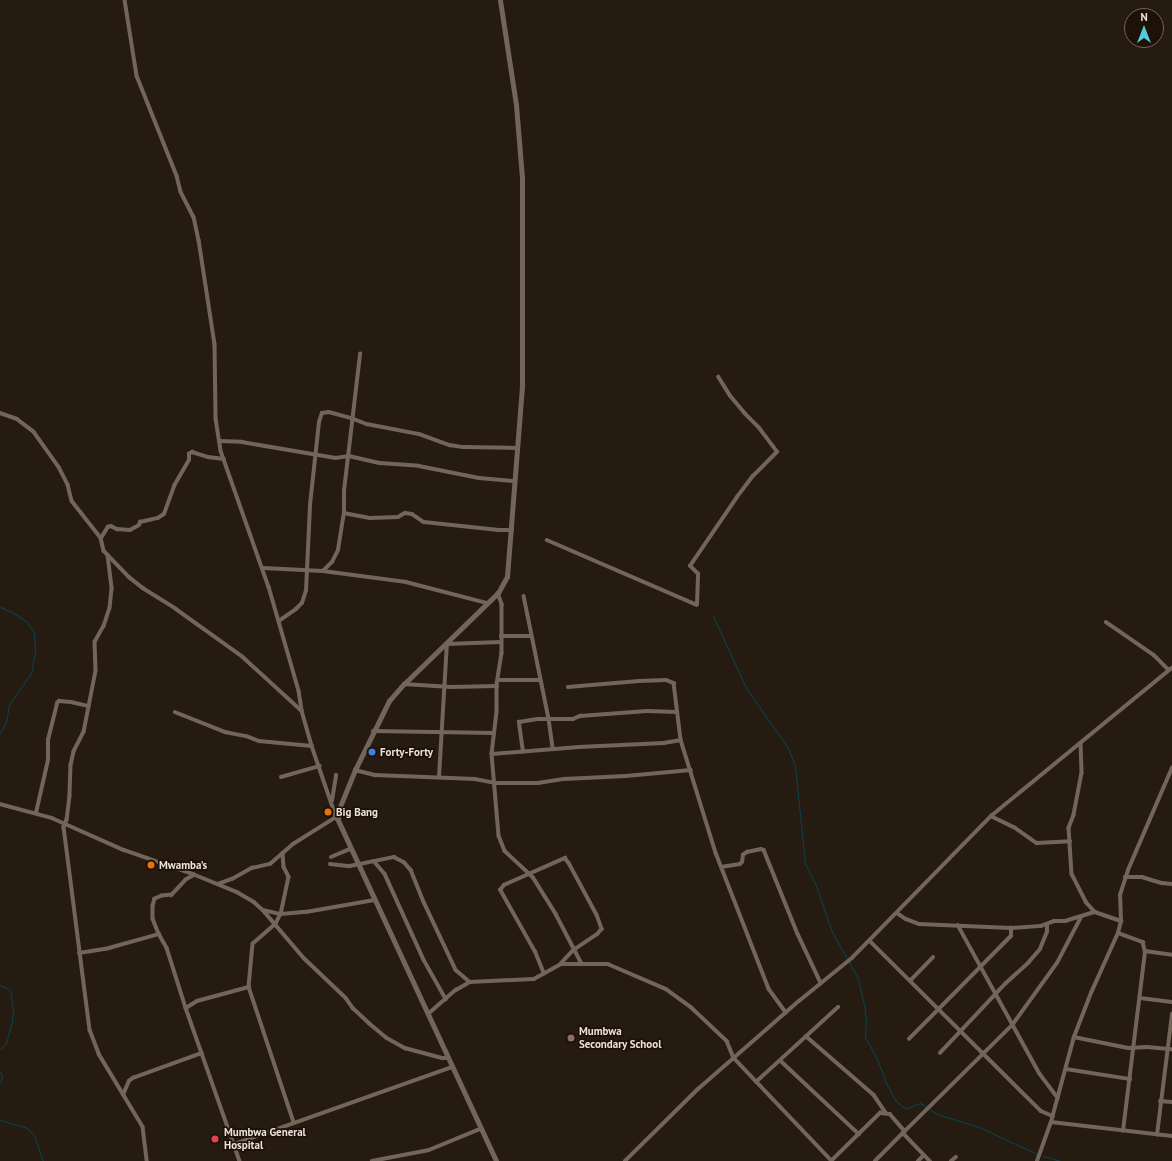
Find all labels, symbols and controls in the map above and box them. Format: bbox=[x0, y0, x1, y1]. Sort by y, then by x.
north arrow bbox=[1124, 8, 1164, 48]
text: N bbox=[1140, 10, 1148, 24]
place label: Forty-Forty bbox=[380, 745, 433, 759]
marker: Forty-Forty bbox=[367, 747, 377, 757]
place label: Big Bang bbox=[336, 805, 378, 819]
marker: Big Bang bbox=[323, 807, 333, 817]
place label: Mwamba’s bbox=[159, 858, 207, 872]
marker: Mwamba’s bbox=[146, 860, 156, 870]
place label: Mumbwa Secondary School bbox=[579, 1025, 662, 1051]
marker: Mumbwa Secondary School bbox=[566, 1033, 576, 1043]
place label: Mumbwa General Hospital bbox=[224, 1126, 306, 1152]
marker: Mumbwa General Hospital bbox=[209, 1133, 221, 1145]

